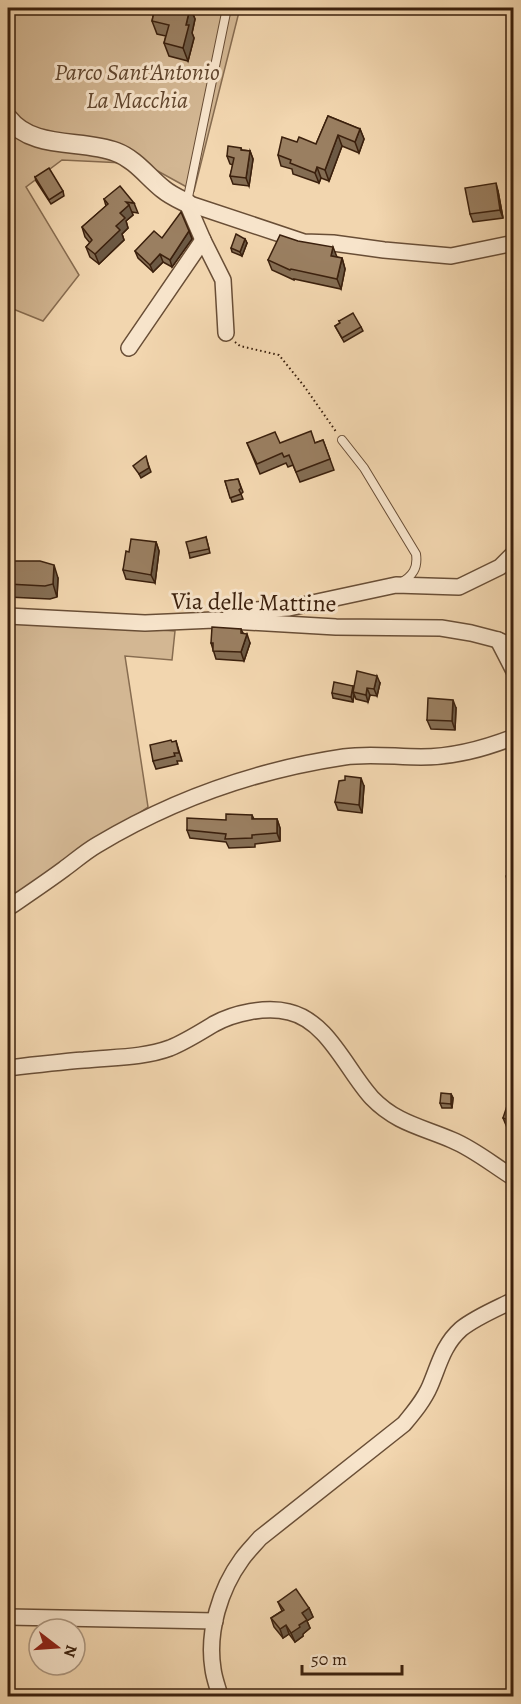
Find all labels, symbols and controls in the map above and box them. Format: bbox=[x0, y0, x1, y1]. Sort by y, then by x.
park label: Parco Sant'Antonio La Macchia bbox=[54, 56, 220, 116]
street label: Via delle Mattine bbox=[170, 585, 337, 619]
north arrow bbox=[27, 1617, 87, 1677]
scale bar bbox=[302, 1638, 402, 1676]
text: N bbox=[58, 1642, 83, 1660]
text: 50 m bbox=[311, 1647, 347, 1671]

